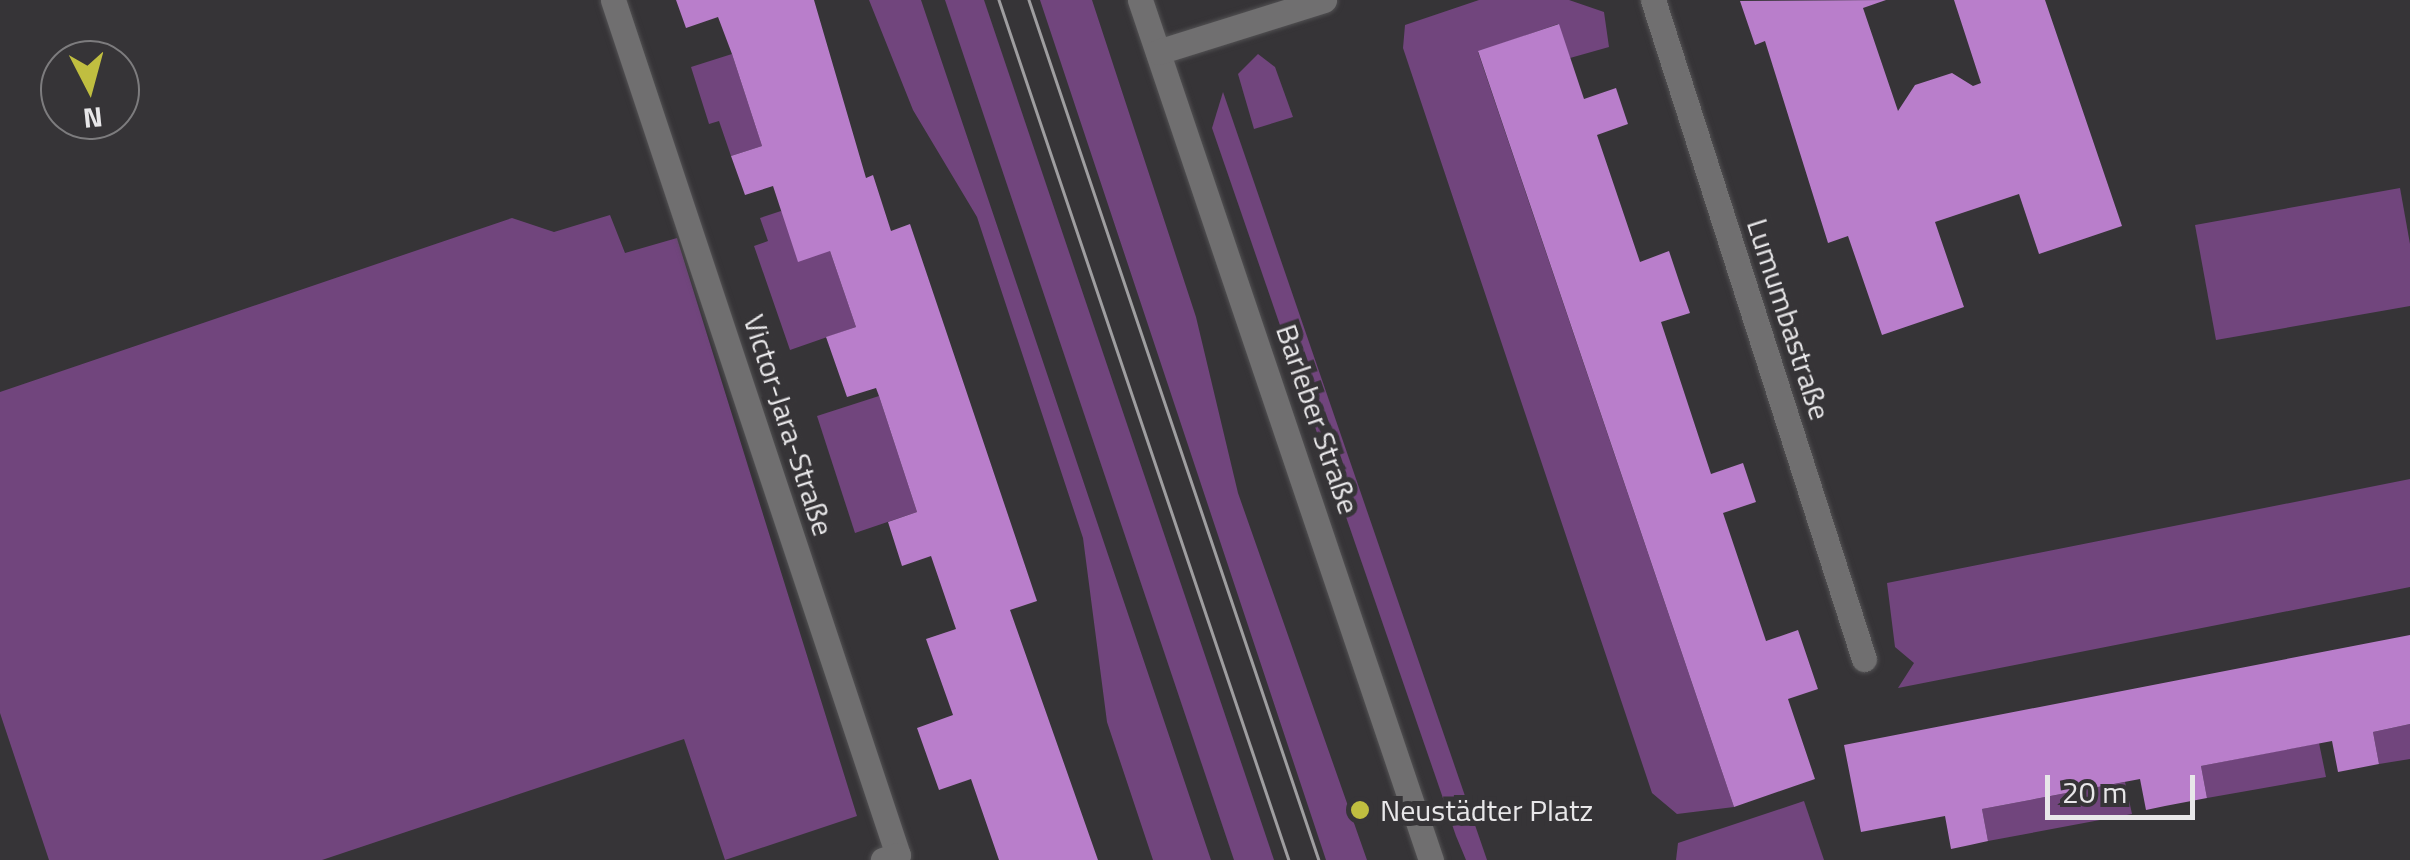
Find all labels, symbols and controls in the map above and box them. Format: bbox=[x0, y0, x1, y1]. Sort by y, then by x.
north arrow bbox=[40, 40, 140, 140]
text: N bbox=[81, 96, 105, 141]
street label: Lumumbastraße bbox=[1740, 214, 1838, 424]
street label: Victor-Jara-Straße bbox=[736, 310, 842, 540]
street label: Barleber Straße bbox=[1269, 319, 1367, 519]
scale bar bbox=[2050, 755, 2200, 817]
text: 20 m bbox=[2062, 769, 2127, 815]
place label: Neustädter Platz bbox=[1380, 792, 1593, 828]
marker: Neustädter Platz bbox=[1349, 799, 1371, 821]

